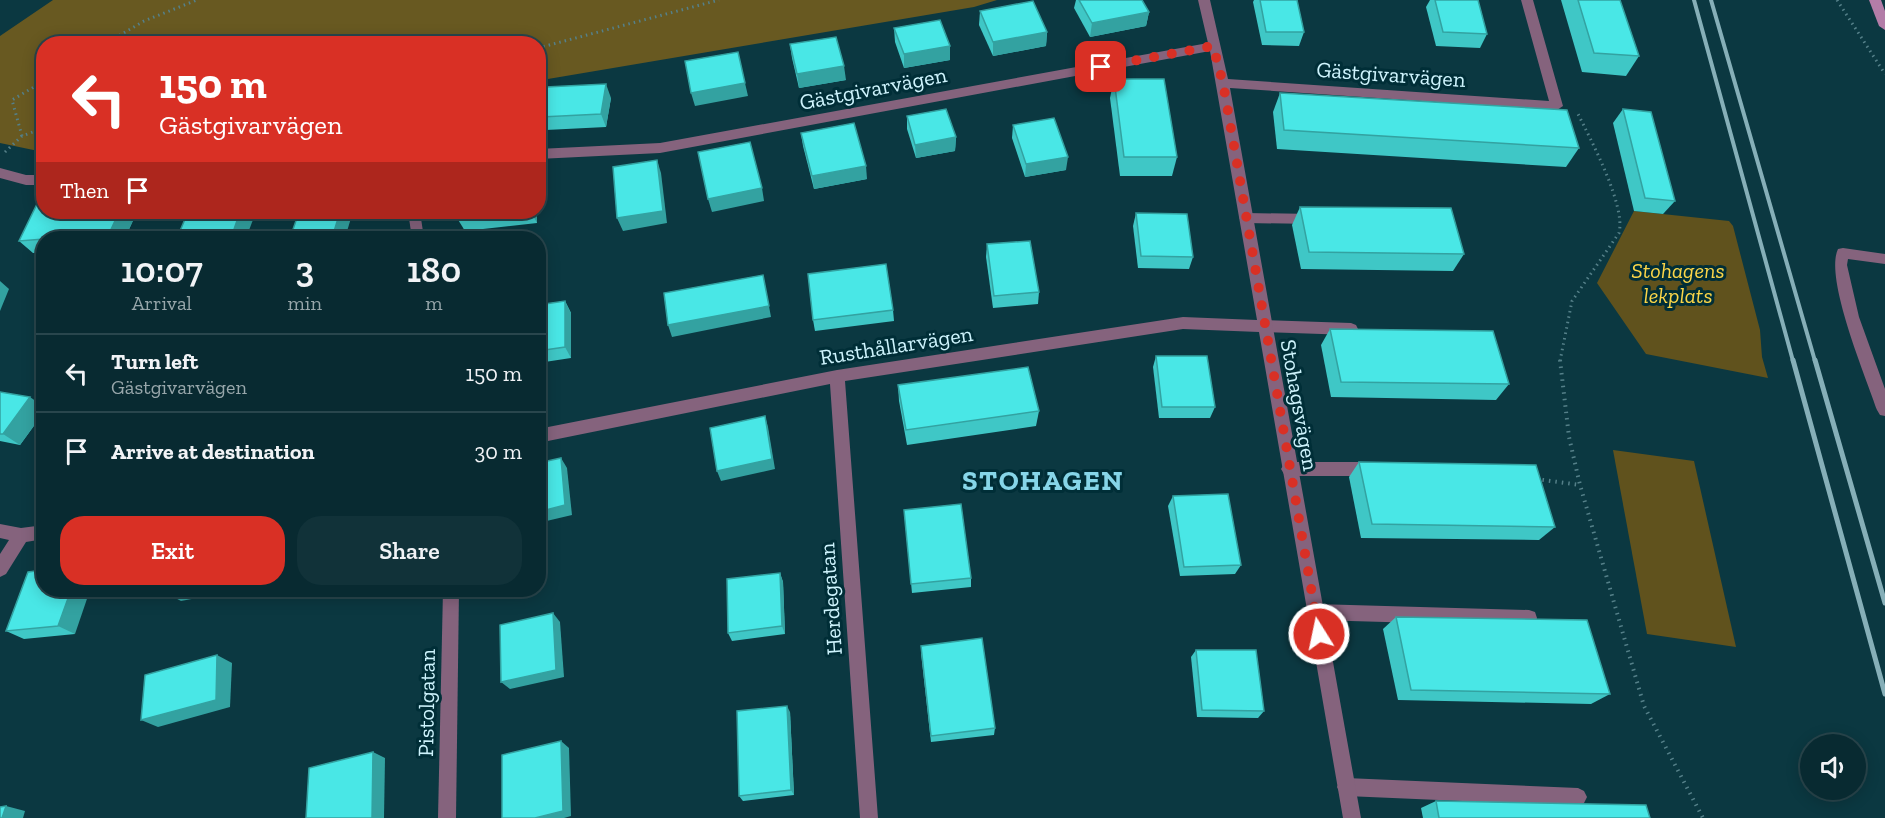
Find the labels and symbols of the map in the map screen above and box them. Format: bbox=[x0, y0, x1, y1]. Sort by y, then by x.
pin bbox=[1075, 41, 1126, 92]
street label: Gästgivarvägen bbox=[1315, 56, 1467, 93]
street label: Gästgivarvägen bbox=[797, 61, 949, 116]
park label: Stohagens lekplats bbox=[1631, 257, 1725, 309]
street label: Rusthållarvägen bbox=[817, 320, 975, 371]
street label: Stohagsvägen bbox=[1275, 337, 1324, 473]
district label: STOHAGEN bbox=[962, 464, 1124, 497]
street label: Herdegatan bbox=[813, 542, 848, 656]
position arrow bbox=[1287, 602, 1351, 666]
street label: Pistolgatan bbox=[412, 648, 441, 757]

